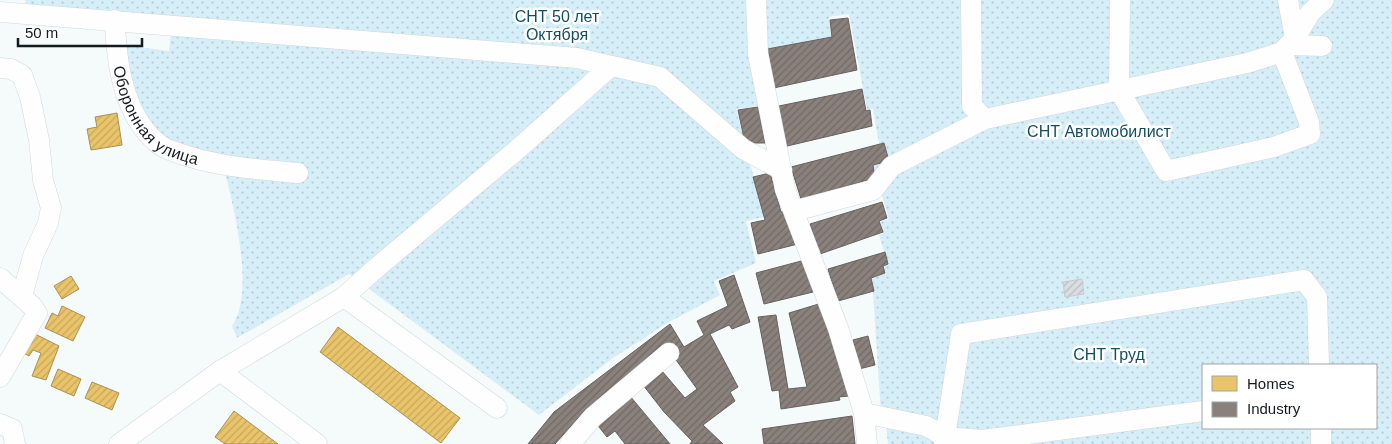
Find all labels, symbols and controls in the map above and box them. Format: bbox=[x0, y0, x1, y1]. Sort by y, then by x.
park label: СНТ 50 лет Октября bbox=[515, 8, 600, 43]
scale bar bbox=[18, 15, 141, 47]
text: 50 m bbox=[25, 24, 58, 41]
street label: Оборонная улица bbox=[110, 64, 200, 168]
park label: СНТ Автомобилист bbox=[1027, 123, 1172, 140]
park label: СНТ Труд bbox=[1073, 346, 1146, 363]
legend bbox=[1202, 364, 1377, 429]
text: Homes bbox=[1247, 375, 1295, 392]
text: Industry bbox=[1247, 400, 1301, 417]

